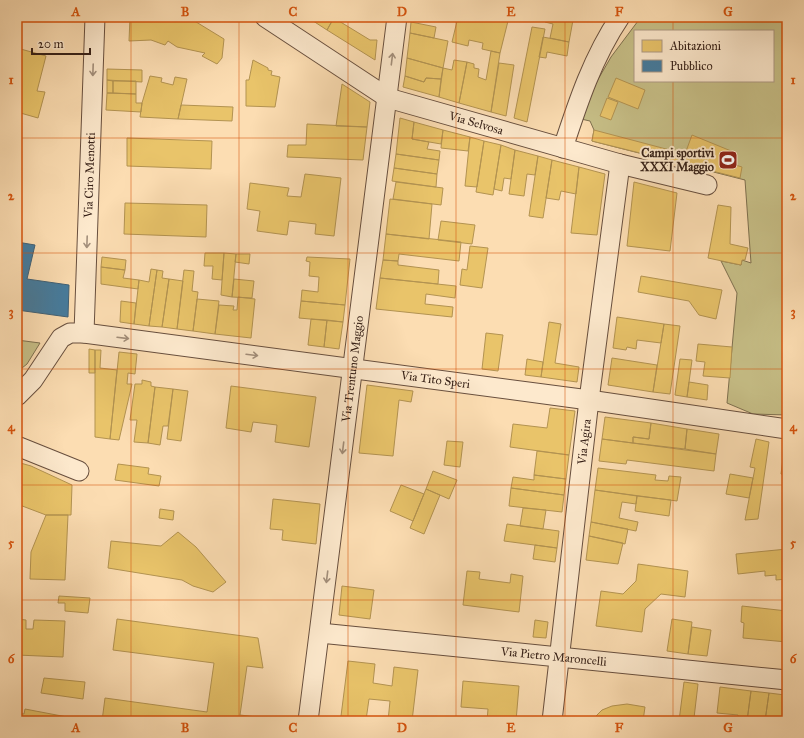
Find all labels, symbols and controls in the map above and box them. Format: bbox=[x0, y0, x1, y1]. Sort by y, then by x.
text: A bbox=[71, 4, 81, 20]
text: B bbox=[181, 4, 190, 20]
text: C bbox=[289, 4, 298, 20]
text: D bbox=[397, 4, 407, 20]
text: E bbox=[506, 4, 516, 20]
text: F bbox=[615, 4, 624, 20]
text: G bbox=[723, 4, 733, 20]
scale bar bbox=[32, 30, 90, 56]
legend bbox=[634, 30, 774, 82]
text: 20 m bbox=[38, 37, 64, 51]
text: Abitazioni bbox=[669, 39, 722, 53]
one-way arrow bbox=[388, 53, 396, 66]
text: Pubblico bbox=[670, 59, 713, 73]
one-way arrow bbox=[89, 63, 97, 76]
text: 1 bbox=[8, 72, 14, 88]
text: 1 bbox=[790, 72, 796, 88]
street label: Via Selvosa bbox=[447, 108, 506, 138]
street label: Via Ciro Menotti bbox=[81, 131, 98, 219]
place label: Campi sportivi XXXI Maggio bbox=[639, 146, 715, 175]
sports icon: Campi sportivi XXXI Maggio bbox=[717, 149, 739, 171]
text: 2 bbox=[8, 188, 15, 204]
text: 2 bbox=[790, 188, 797, 204]
one-way arrow bbox=[83, 235, 91, 248]
text: 3 bbox=[8, 304, 14, 320]
text: 3 bbox=[790, 304, 796, 320]
street label: Via Trentuno Maggio bbox=[339, 315, 366, 424]
one-way arrow bbox=[116, 334, 129, 342]
one-way arrow bbox=[245, 351, 258, 359]
street label: Via Tito Speri bbox=[399, 368, 472, 391]
street label: Via Agira bbox=[574, 417, 594, 466]
text: 4 bbox=[7, 419, 15, 435]
text: 4 bbox=[789, 419, 797, 435]
one-way arrow bbox=[340, 441, 347, 454]
text: 5 bbox=[8, 535, 15, 551]
text: 5 bbox=[790, 535, 797, 551]
one-way arrow bbox=[323, 570, 331, 583]
street label: Via Pietro Maroncelli bbox=[499, 644, 608, 669]
text: 6 bbox=[8, 651, 16, 667]
text: 6 bbox=[790, 651, 798, 667]
text: A bbox=[71, 720, 81, 736]
text: B bbox=[181, 720, 190, 736]
text: C bbox=[289, 720, 298, 736]
text: D bbox=[397, 720, 407, 736]
text: E bbox=[506, 720, 516, 736]
text: F bbox=[615, 720, 624, 736]
text: G bbox=[723, 720, 733, 736]

